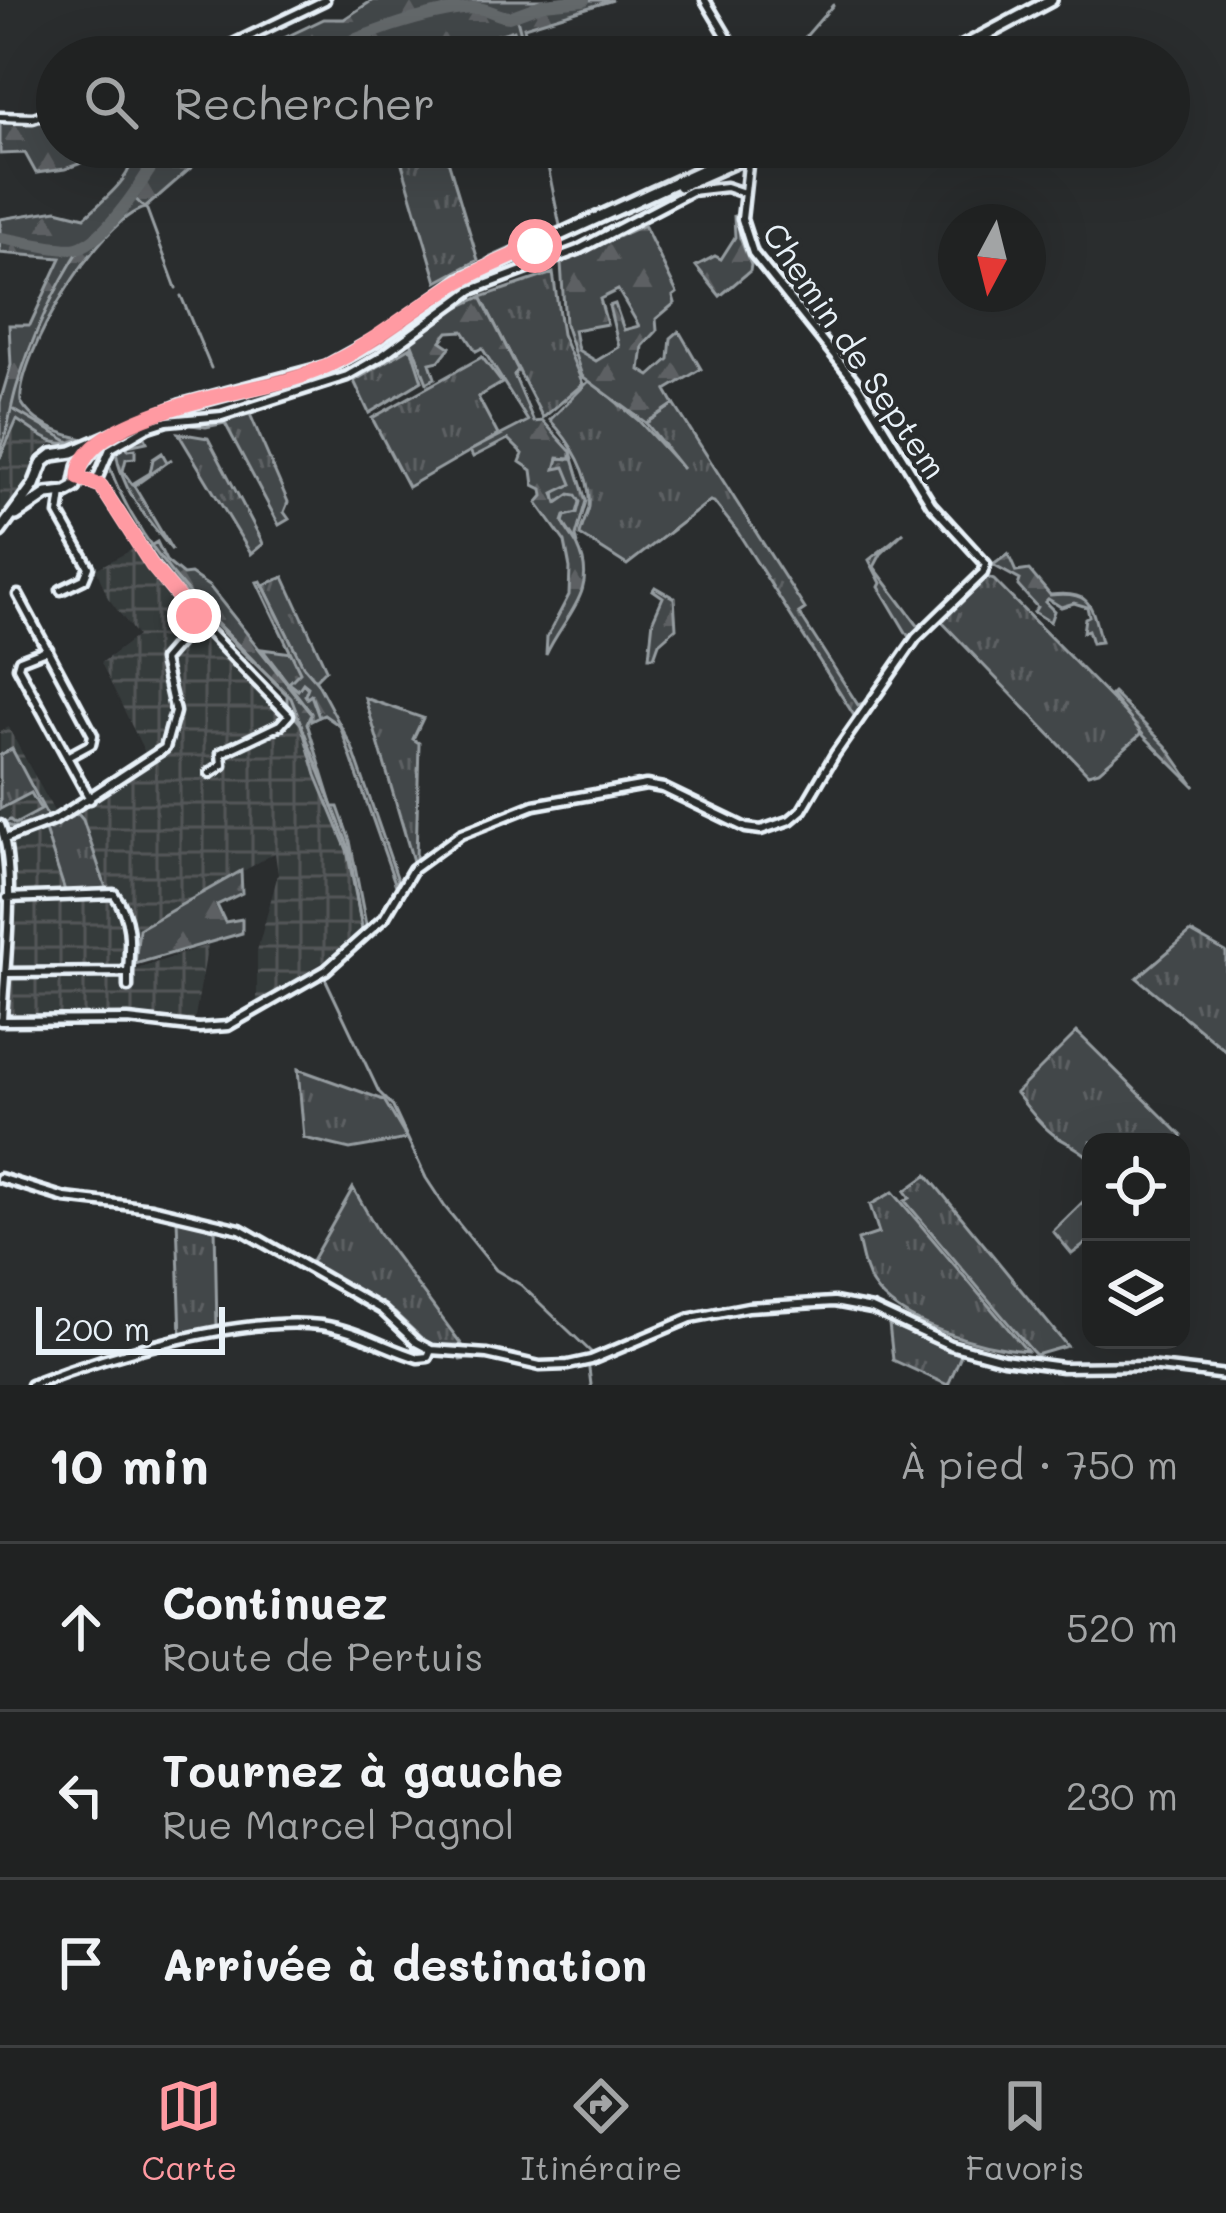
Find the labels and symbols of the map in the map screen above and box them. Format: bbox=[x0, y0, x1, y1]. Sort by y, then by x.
north arrow bbox=[938, 204, 1046, 312]
street label: Chemin de Septem bbox=[754, 213, 958, 487]
route start bbox=[508, 219, 562, 273]
route end bbox=[167, 589, 221, 643]
scale bar bbox=[36, 1301, 225, 1354]

